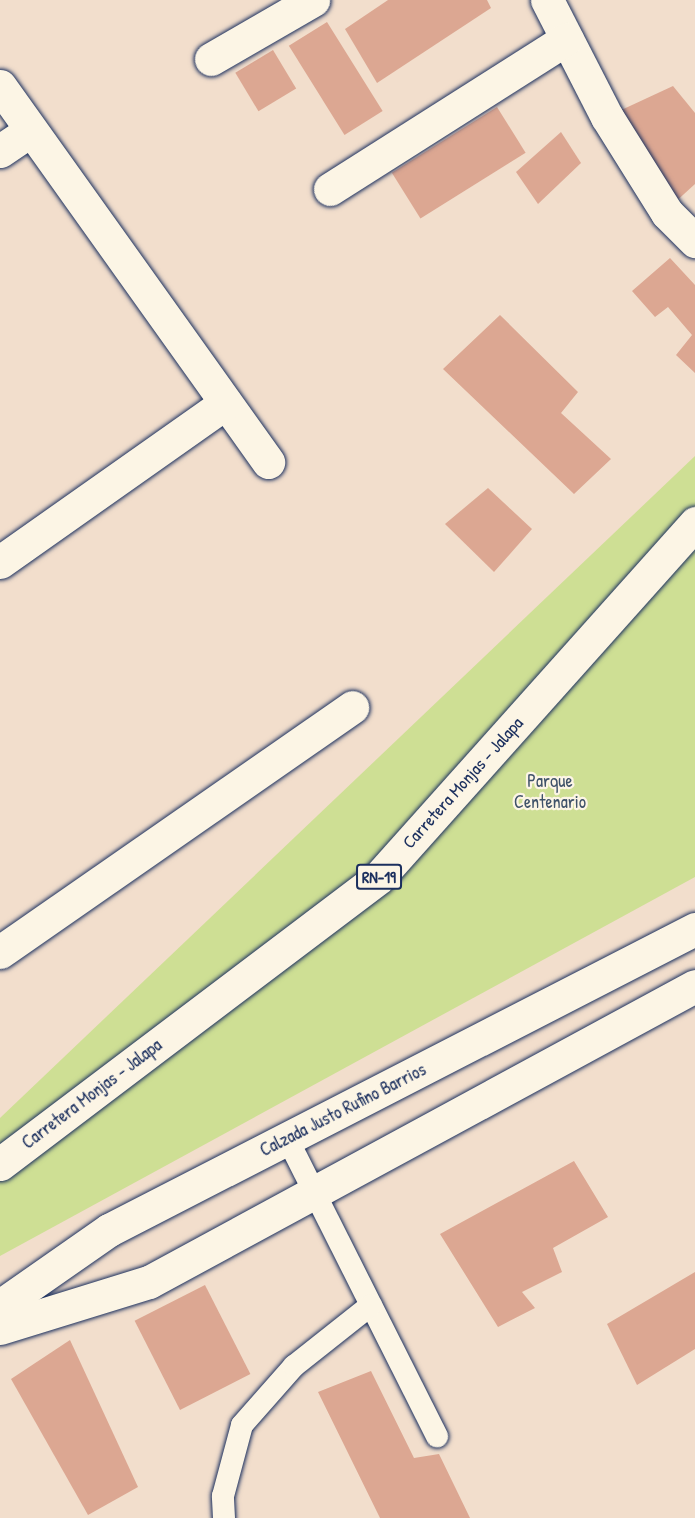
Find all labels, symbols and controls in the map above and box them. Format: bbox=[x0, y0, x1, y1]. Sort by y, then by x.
street label: Carretera Monjas - Jalapa bbox=[398, 713, 528, 853]
park label: Parque Centenario bbox=[514, 771, 586, 814]
road number: RN-19 bbox=[355, 864, 403, 890]
street label: Carretera Monjas - Jalapa bbox=[18, 1034, 166, 1154]
street label: Calzada Justo Rufino Barrios bbox=[256, 1059, 430, 1161]

